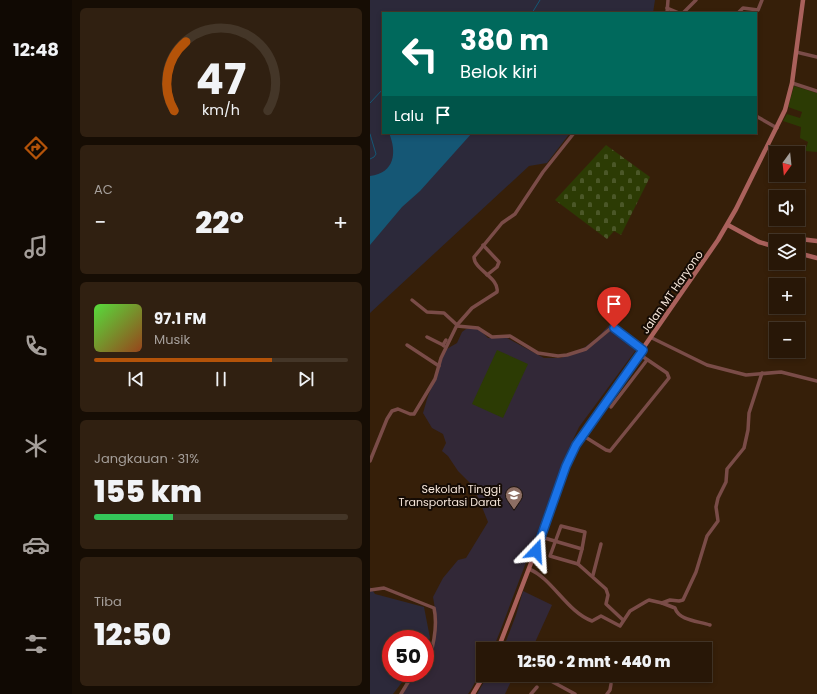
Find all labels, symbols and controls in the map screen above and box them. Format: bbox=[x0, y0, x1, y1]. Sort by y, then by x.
text: 380 m bbox=[460, 21, 549, 60]
icon: left bbox=[394, 28, 446, 80]
text: 12:48 bbox=[13, 37, 59, 62]
text: 47 bbox=[196, 49, 246, 108]
text: Belok kiri bbox=[460, 59, 537, 84]
text: km/h bbox=[202, 99, 240, 119]
icon: arrive bbox=[432, 104, 454, 126]
text: Lalu bbox=[394, 105, 424, 126]
icon: directions bbox=[22, 134, 50, 162]
north arrow bbox=[769, 146, 805, 182]
map controls bbox=[769, 146, 805, 358]
text: AC bbox=[94, 180, 113, 199]
button: sound bbox=[769, 190, 805, 226]
text: 22° bbox=[195, 201, 244, 244]
text: − bbox=[94, 207, 106, 238]
text: + bbox=[333, 207, 348, 238]
icon: music bbox=[22, 233, 50, 261]
button: layers bbox=[769, 234, 805, 270]
street label: Jalan MT Haryono bbox=[637, 247, 707, 337]
button: + bbox=[769, 278, 805, 314]
pin bbox=[597, 287, 631, 328]
icon: arrive bbox=[603, 293, 625, 315]
text: 97.1 FM bbox=[154, 308, 206, 329]
button: − bbox=[769, 322, 805, 358]
text: Musik bbox=[154, 330, 190, 349]
icon: phone bbox=[22, 332, 50, 360]
icon: previous bbox=[125, 368, 147, 390]
icon: pause bbox=[210, 368, 232, 390]
icon: next bbox=[295, 368, 317, 390]
icon: climate bbox=[22, 432, 50, 460]
text: Jangkauan · 31% bbox=[94, 449, 199, 468]
text: 155 km bbox=[94, 470, 202, 513]
place label: Sekolah Tinggi Transportasi Darat bbox=[399, 481, 501, 510]
school or university icon: Sekolah Tinggi Transportasi Darat bbox=[504, 485, 524, 510]
position arrow bbox=[515, 530, 557, 572]
icon: car bbox=[22, 531, 50, 559]
text: Tiba bbox=[94, 592, 122, 611]
text: 12:50 bbox=[94, 613, 171, 656]
icon: filters bbox=[22, 630, 50, 658]
speed limit sign: 50 bbox=[382, 630, 434, 682]
text: 12:50 · 2 mnt · 440 m bbox=[517, 651, 671, 672]

